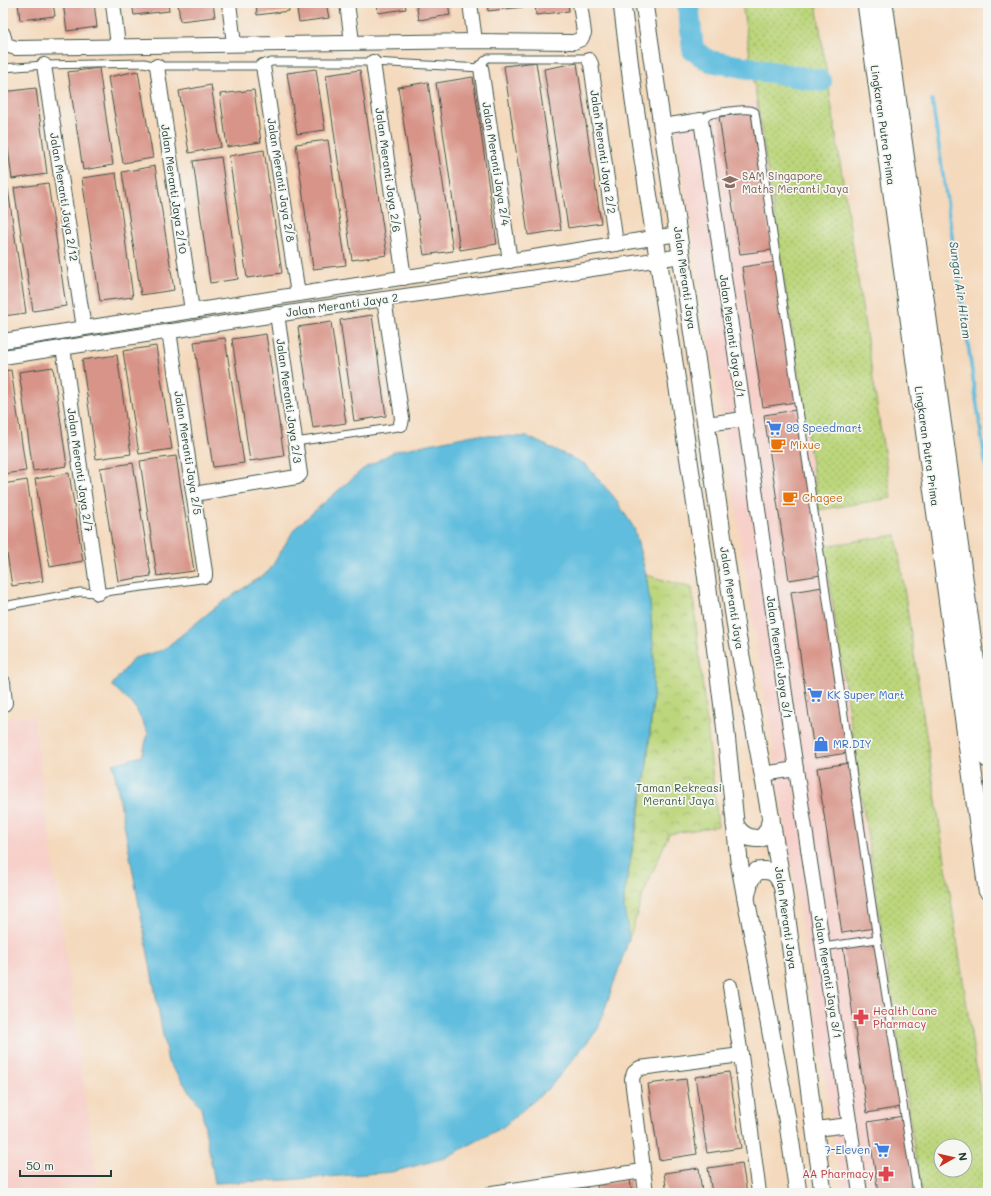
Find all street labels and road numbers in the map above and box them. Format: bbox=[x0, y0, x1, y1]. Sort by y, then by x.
street label: Lingkaran Putra Prima bbox=[868, 64, 899, 186]
street label: Jalan Meranti Jaya 2/2 bbox=[587, 89, 620, 215]
street label: Jalan Meranti Jaya 2/4 bbox=[479, 101, 514, 227]
street label: Jalan Meranti Jaya 2/6 bbox=[372, 107, 405, 233]
street label: Jalan Meranti Jaya 2/8 bbox=[264, 117, 299, 243]
street label: Jalan Meranti Jaya 2/10 bbox=[158, 123, 191, 255]
street label: Jalan Meranti Jaya 2/12 bbox=[47, 132, 82, 262]
street label: Jalan Meranti Jaya bbox=[671, 226, 700, 330]
street label: Jalan Meranti Jaya 3/1 bbox=[716, 273, 749, 398]
street label: Jalan Meranti Jaya 2 bbox=[285, 289, 399, 320]
street label: Jalan Meranti Jaya 2/3 bbox=[273, 338, 306, 465]
street label: Lingkaran Putra Prima bbox=[912, 385, 943, 507]
street label: Jalan Meranti Jaya 2/5 bbox=[171, 390, 206, 516]
street label: Jalan Meranti Jaya 2/7 bbox=[64, 407, 97, 533]
street label: Jalan Meranti Jaya bbox=[717, 546, 748, 650]
street label: Jalan Meranti Jaya 3/1 bbox=[763, 594, 796, 719]
street label: Jalan Meranti Jaya bbox=[772, 866, 801, 970]
street label: Jalan Meranti Jaya 3/1 bbox=[811, 914, 846, 1039]

